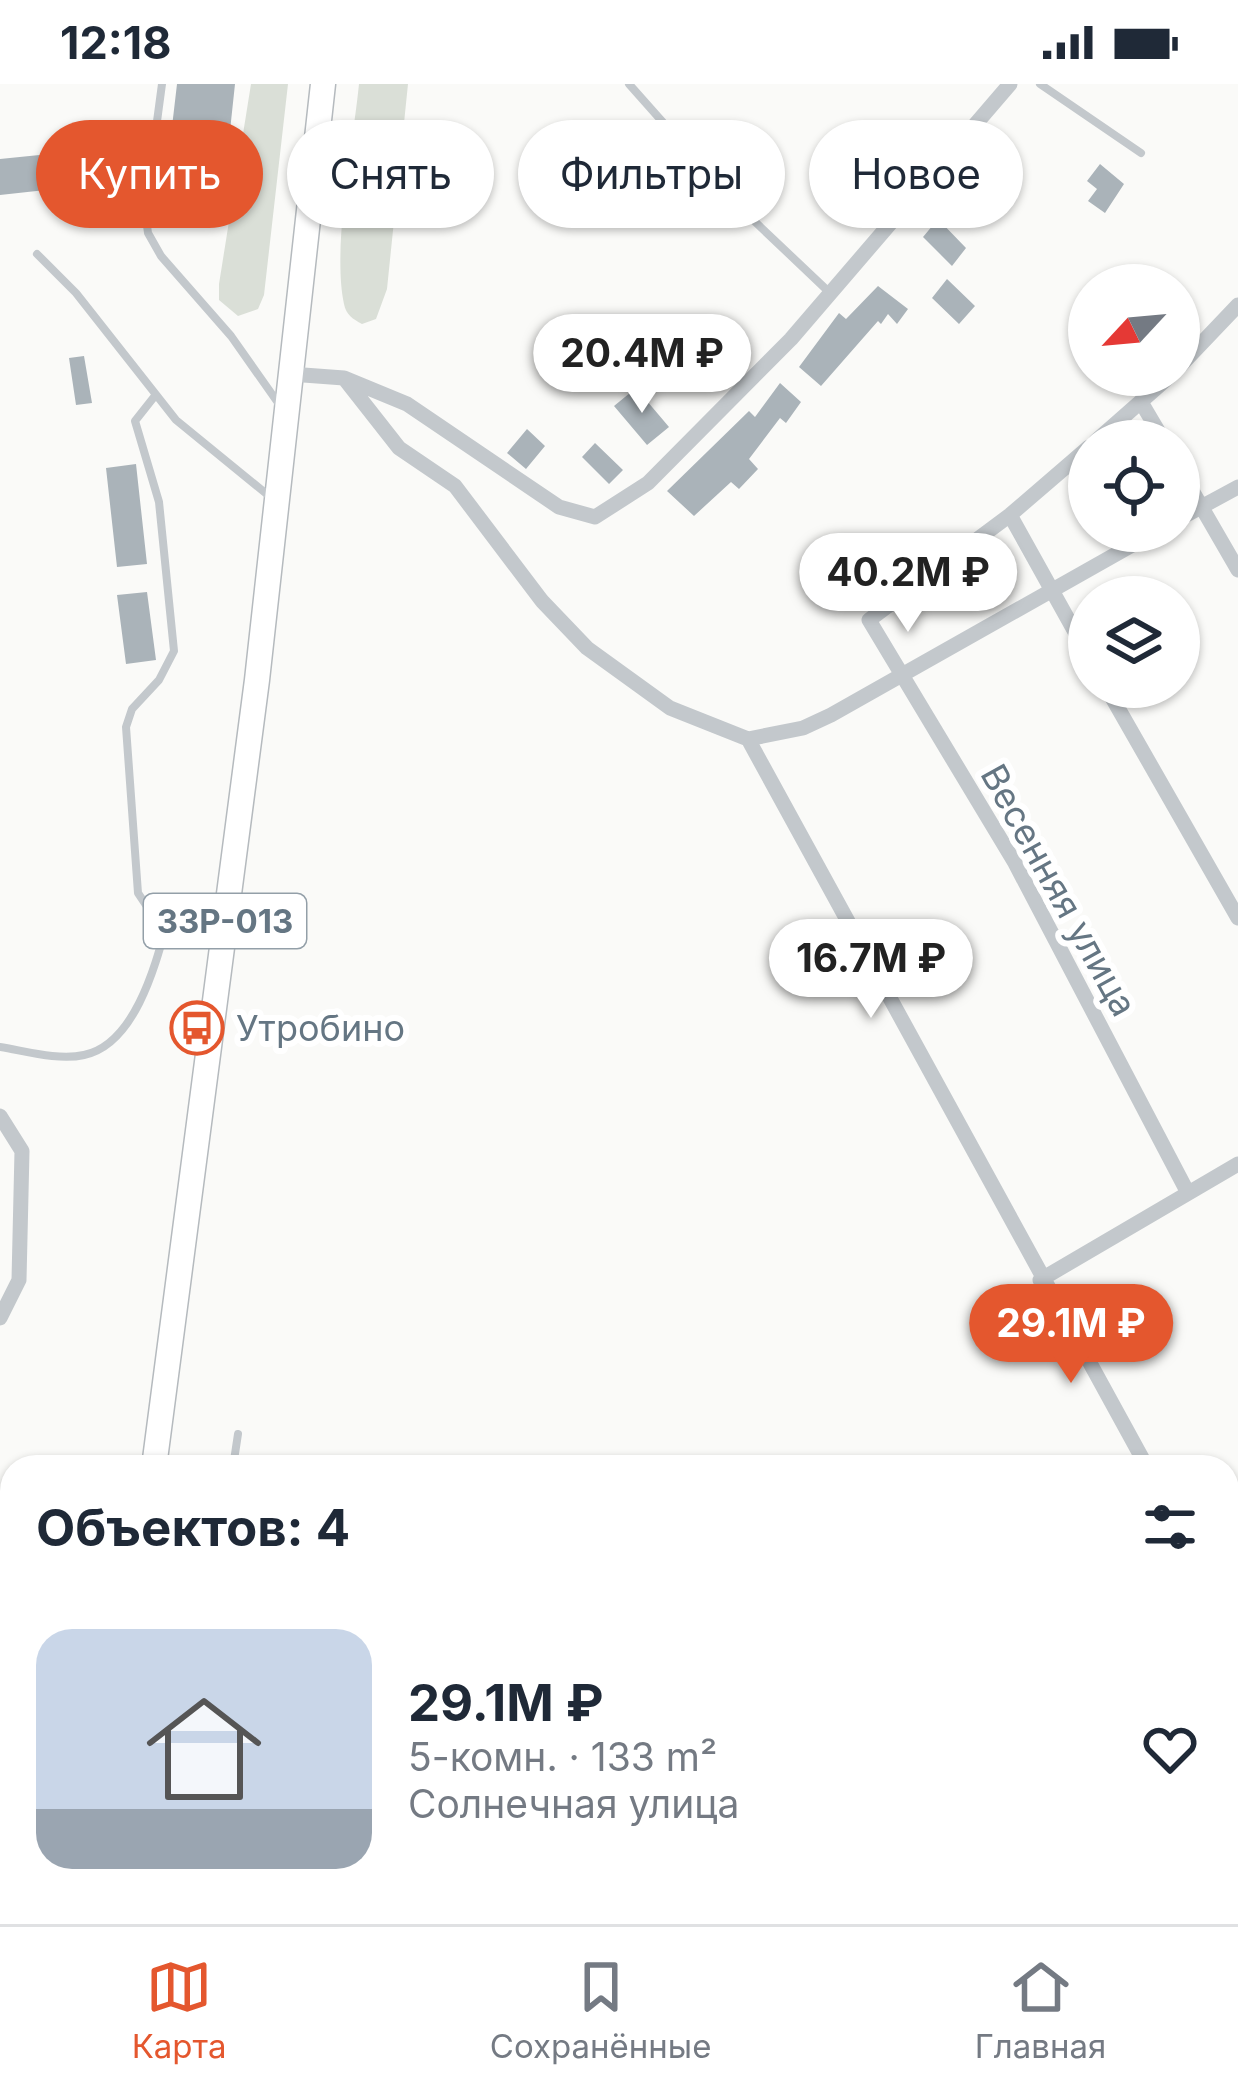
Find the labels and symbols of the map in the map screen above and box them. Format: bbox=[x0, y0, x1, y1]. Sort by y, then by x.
north arrow bbox=[1068, 264, 1200, 396]
pin: 20.4M ₽ bbox=[531, 314, 753, 416]
pin: 40.2M ₽ bbox=[797, 533, 1019, 635]
street label: Весенняя улица bbox=[972, 756, 1146, 1024]
road number: 33Р-013 bbox=[144, 894, 306, 948]
pin: 16.7M ₽ bbox=[760, 919, 982, 1021]
bus stop icon: Утробино bbox=[169, 1000, 225, 1056]
place label: Утробино bbox=[236, 1006, 405, 1050]
pin: 29.1M ₽ bbox=[960, 1284, 1182, 1386]

